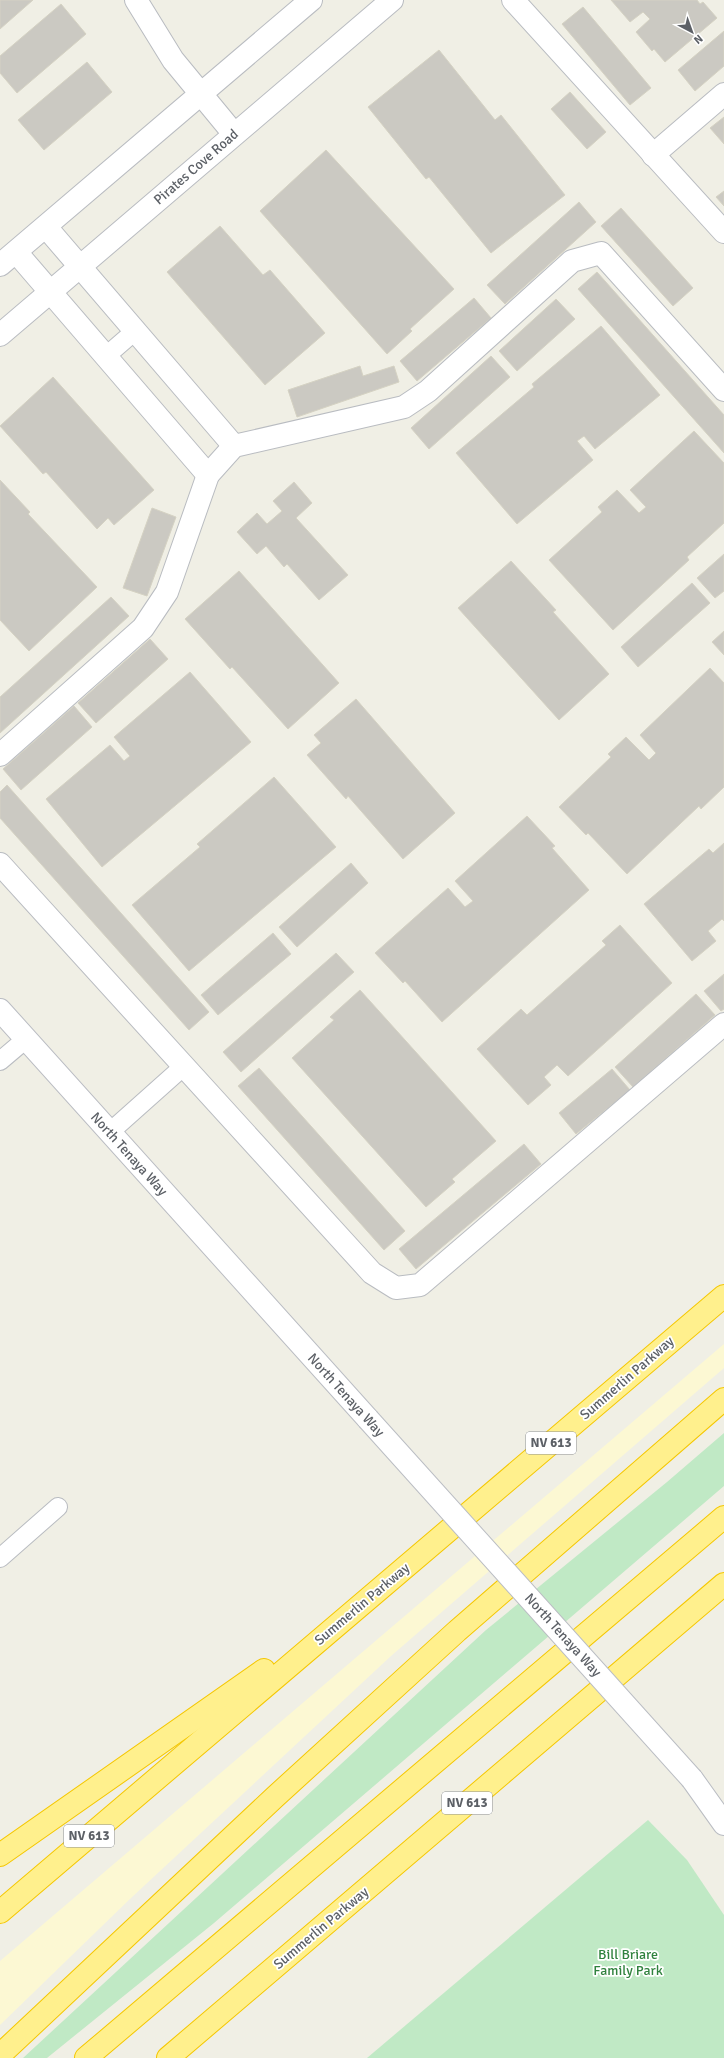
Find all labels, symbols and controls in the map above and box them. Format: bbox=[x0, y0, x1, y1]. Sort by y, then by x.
north arrow bbox=[672, 12, 712, 52]
text: N bbox=[691, 32, 705, 47]
street label: Pirates Cove Road bbox=[150, 126, 242, 208]
street label: North Tenaya Way bbox=[87, 1109, 171, 1200]
street label: Summerlin Parkway bbox=[577, 1332, 678, 1423]
street label: North Tenaya Way bbox=[304, 1350, 388, 1441]
road number: NV 613 bbox=[526, 1432, 576, 1454]
street label: Summerlin Parkway bbox=[311, 1559, 413, 1649]
street label: North Tenaya Way bbox=[521, 1590, 605, 1681]
road number: NV 613 bbox=[442, 1792, 492, 1814]
road number: NV 613 bbox=[64, 1825, 114, 1847]
street label: Summerlin Parkway bbox=[270, 1883, 372, 1973]
park label: Bill Briare Family Park bbox=[593, 1946, 663, 1979]

